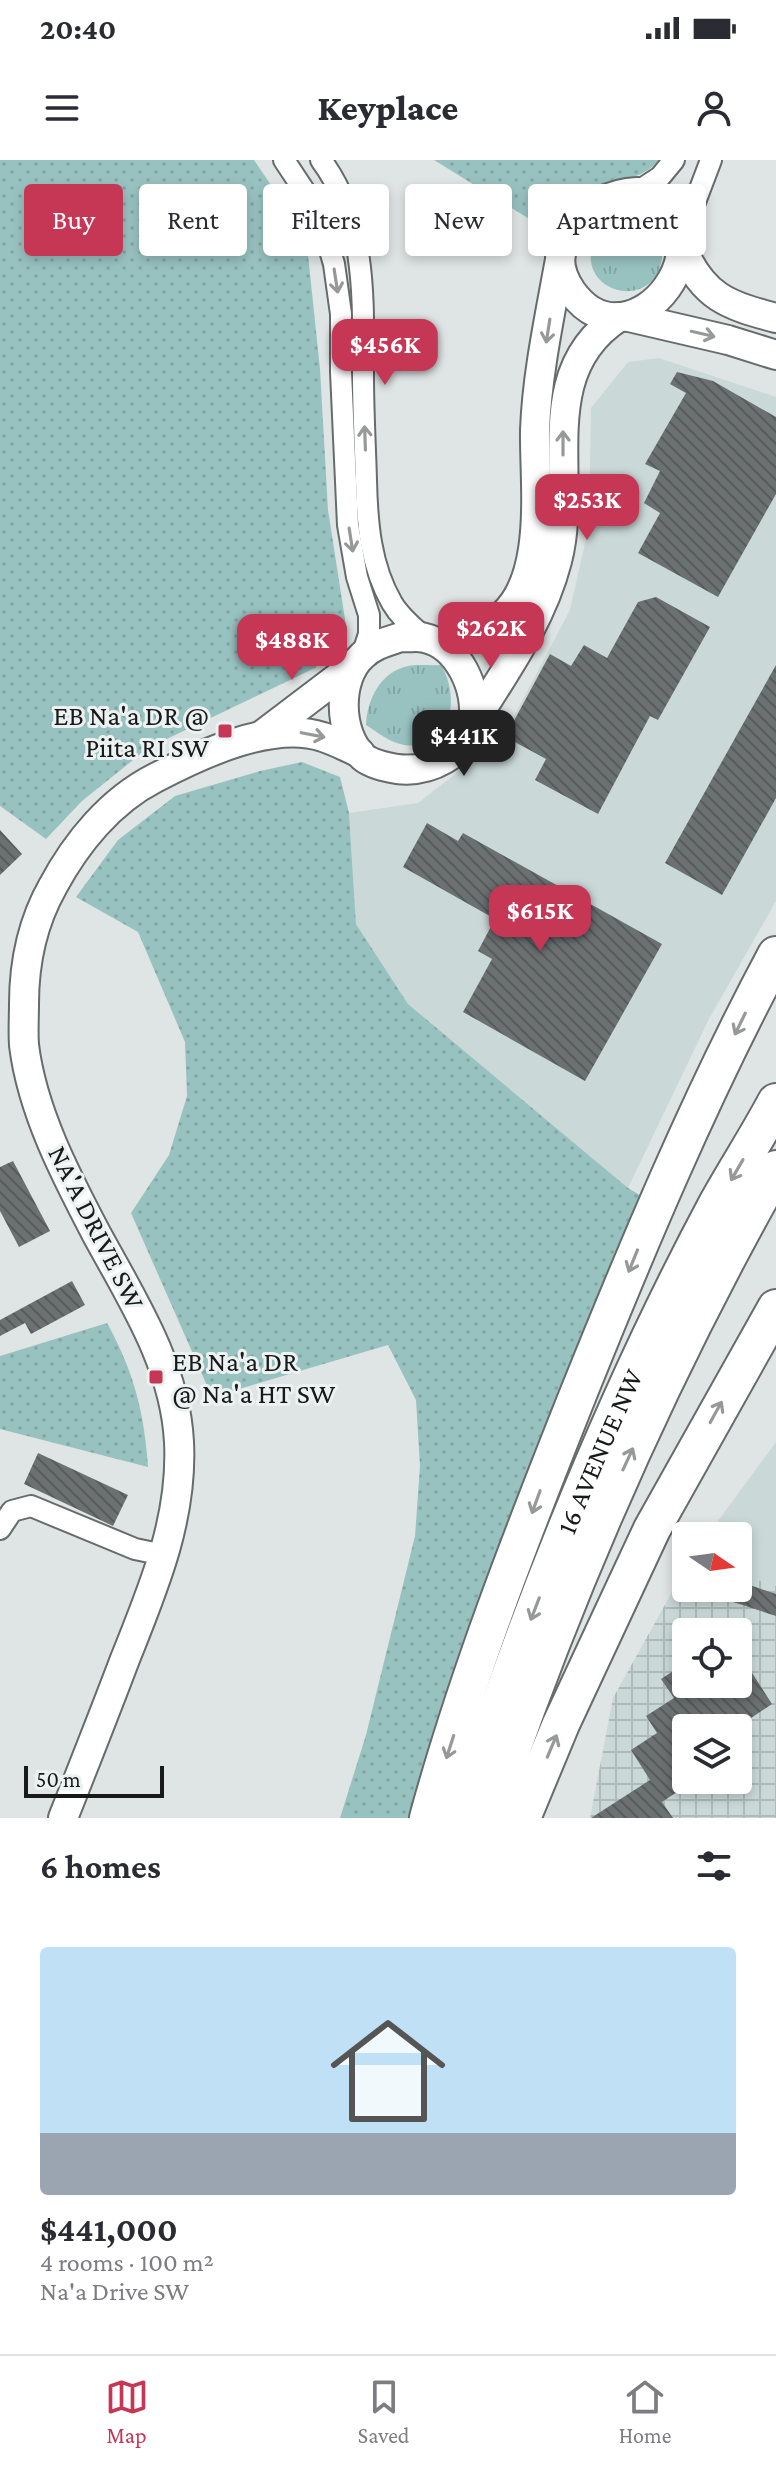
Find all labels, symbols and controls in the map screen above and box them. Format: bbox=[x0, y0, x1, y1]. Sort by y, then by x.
text: 20:40 bbox=[40, 12, 116, 45]
icon: menu bbox=[40, 86, 84, 130]
icon: person bbox=[692, 86, 736, 130]
text: Keyplace bbox=[318, 88, 458, 128]
chip: Buy bbox=[24, 184, 123, 256]
chip: Rent bbox=[139, 184, 247, 256]
chip: Filters bbox=[263, 184, 389, 256]
chip: New bbox=[405, 184, 512, 256]
chip: Apartment bbox=[528, 184, 706, 256]
one-way arrow bbox=[329, 268, 344, 293]
one-way arrow bbox=[540, 318, 555, 343]
pin: $456K bbox=[329, 319, 441, 387]
one-way arrow bbox=[690, 327, 715, 342]
text: $456K bbox=[350, 330, 420, 359]
one-way arrow bbox=[357, 425, 372, 452]
one-way arrow bbox=[555, 430, 571, 457]
pin: $253K bbox=[531, 474, 643, 542]
text: $253K bbox=[553, 485, 621, 514]
one-way arrow bbox=[344, 527, 359, 553]
pin: $262K bbox=[435, 602, 547, 670]
text: $262K bbox=[456, 613, 526, 642]
pin: $488K bbox=[236, 614, 348, 682]
text: $488K bbox=[255, 625, 329, 654]
place label: EB Na'a DR @ Piita RI SW bbox=[53, 700, 209, 763]
pin: $441K bbox=[408, 710, 520, 778]
text: $441K bbox=[430, 721, 498, 750]
marker: EB Na'a DR @ Piita RI SW bbox=[216, 722, 234, 740]
one-way arrow bbox=[299, 729, 325, 744]
pin: $615K bbox=[484, 885, 596, 953]
text: $615K bbox=[507, 896, 573, 925]
one-way arrow bbox=[732, 1012, 747, 1036]
street label: NA'A DRIVE SW bbox=[42, 1140, 151, 1314]
one-way arrow bbox=[729, 1158, 745, 1181]
one-way arrow bbox=[625, 1248, 639, 1273]
place label: EB Na'a DR @ Na'a HT SW bbox=[172, 1346, 335, 1409]
street label: 16 AVENUE NW bbox=[551, 1364, 649, 1539]
marker: EB Na'a DR @ Na'a HT SW bbox=[147, 1368, 165, 1386]
one-way arrow bbox=[708, 1401, 724, 1424]
one-way arrow bbox=[621, 1447, 636, 1471]
one-way arrow bbox=[528, 1489, 542, 1514]
north arrow bbox=[672, 1522, 752, 1602]
map controls bbox=[672, 1522, 752, 1794]
one-way arrow bbox=[527, 1596, 541, 1621]
button: locate bbox=[672, 1618, 752, 1698]
button: layers bbox=[672, 1714, 752, 1794]
one-way arrow bbox=[545, 1734, 560, 1759]
one-way arrow bbox=[441, 1735, 456, 1760]
scale bar bbox=[24, 1762, 164, 1798]
text: 50 m bbox=[36, 1767, 81, 1792]
icon: filters bbox=[692, 1844, 736, 1888]
text: 6 homes bbox=[40, 1848, 161, 1885]
icon: home bbox=[316, 1999, 460, 2143]
text: $441,000 bbox=[40, 2211, 178, 2248]
text: 4 rooms · 100 m² bbox=[40, 2248, 214, 2277]
text: Na'a Drive SW bbox=[40, 2277, 189, 2306]
tab: Map bbox=[105, 2375, 149, 2448]
tab: Saved bbox=[358, 2375, 409, 2448]
tab: Home bbox=[619, 2375, 671, 2448]

